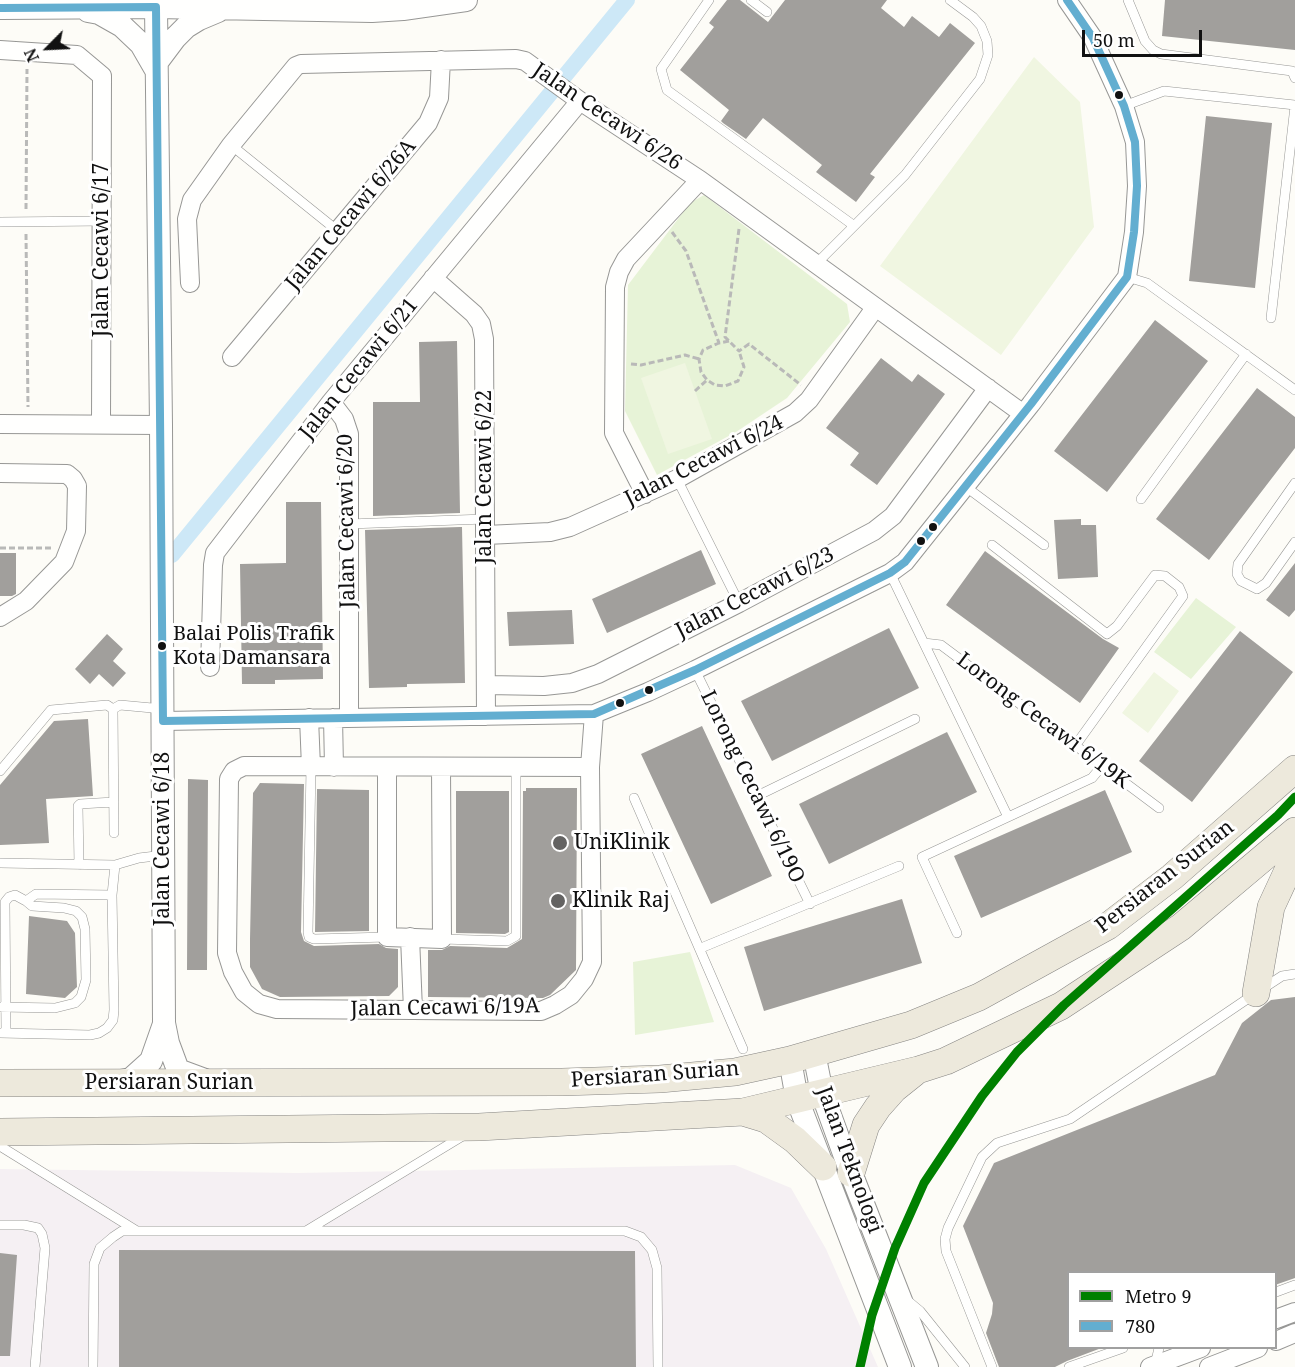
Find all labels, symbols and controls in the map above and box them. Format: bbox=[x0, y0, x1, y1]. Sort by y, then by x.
north arrow bbox=[18, 18, 78, 78]
scale bar bbox=[1085, 18, 1205, 56]
text: 50 m bbox=[1093, 28, 1135, 52]
text: N bbox=[19, 45, 44, 66]
street label: Jalan Cecawi 6/26 bbox=[528, 58, 686, 176]
unlabelled marker bbox=[1113, 89, 1125, 101]
street label: Jalan Cecawi 6/26A bbox=[281, 134, 421, 296]
street label: Jalan Cecawi 6/17 bbox=[89, 163, 115, 337]
street label: Jalan Cecawi 6/21 bbox=[294, 293, 424, 445]
street label: Jalan Cecawi 6/22 bbox=[472, 390, 498, 564]
street label: Jalan Cecawi 6/24 bbox=[621, 410, 787, 512]
street label: Jalan Cecawi 6/20 bbox=[333, 434, 361, 608]
unlabelled marker bbox=[927, 521, 939, 533]
unlabelled marker bbox=[915, 535, 927, 547]
street label: Jalan Cecawi 6/23 bbox=[672, 542, 838, 644]
place label: Balai Polis Trafik Kota Damansara bbox=[173, 622, 334, 669]
marker: Balai Polis Trafik Kota Damansara bbox=[156, 640, 168, 652]
street label: Lorong Cecawi 6/19K bbox=[952, 648, 1134, 794]
unlabelled marker bbox=[643, 684, 655, 696]
street label: Lorong Cecawi 6/19O bbox=[694, 687, 810, 887]
unlabelled marker bbox=[614, 697, 626, 709]
street label: Jalan Cecawi 6/18 bbox=[150, 752, 176, 926]
street label: Persiaran Surian bbox=[1091, 815, 1239, 939]
place label: UniKlinik bbox=[574, 830, 670, 856]
marker: UniKlinik bbox=[551, 834, 569, 852]
place label: Klinik Raj bbox=[572, 888, 670, 914]
marker: Klinik Raj bbox=[549, 892, 567, 910]
street label: Jalan Cecawi 6/19A bbox=[350, 994, 540, 1022]
street label: Persiaran Surian bbox=[570, 1057, 740, 1093]
street label: Persiaran Surian bbox=[85, 1070, 253, 1096]
street label: Jalan Teknologi bbox=[811, 1083, 887, 1237]
legend bbox=[1067, 1271, 1277, 1349]
text: Metro 9 bbox=[1125, 1284, 1191, 1308]
text: 780 bbox=[1125, 1314, 1155, 1338]

